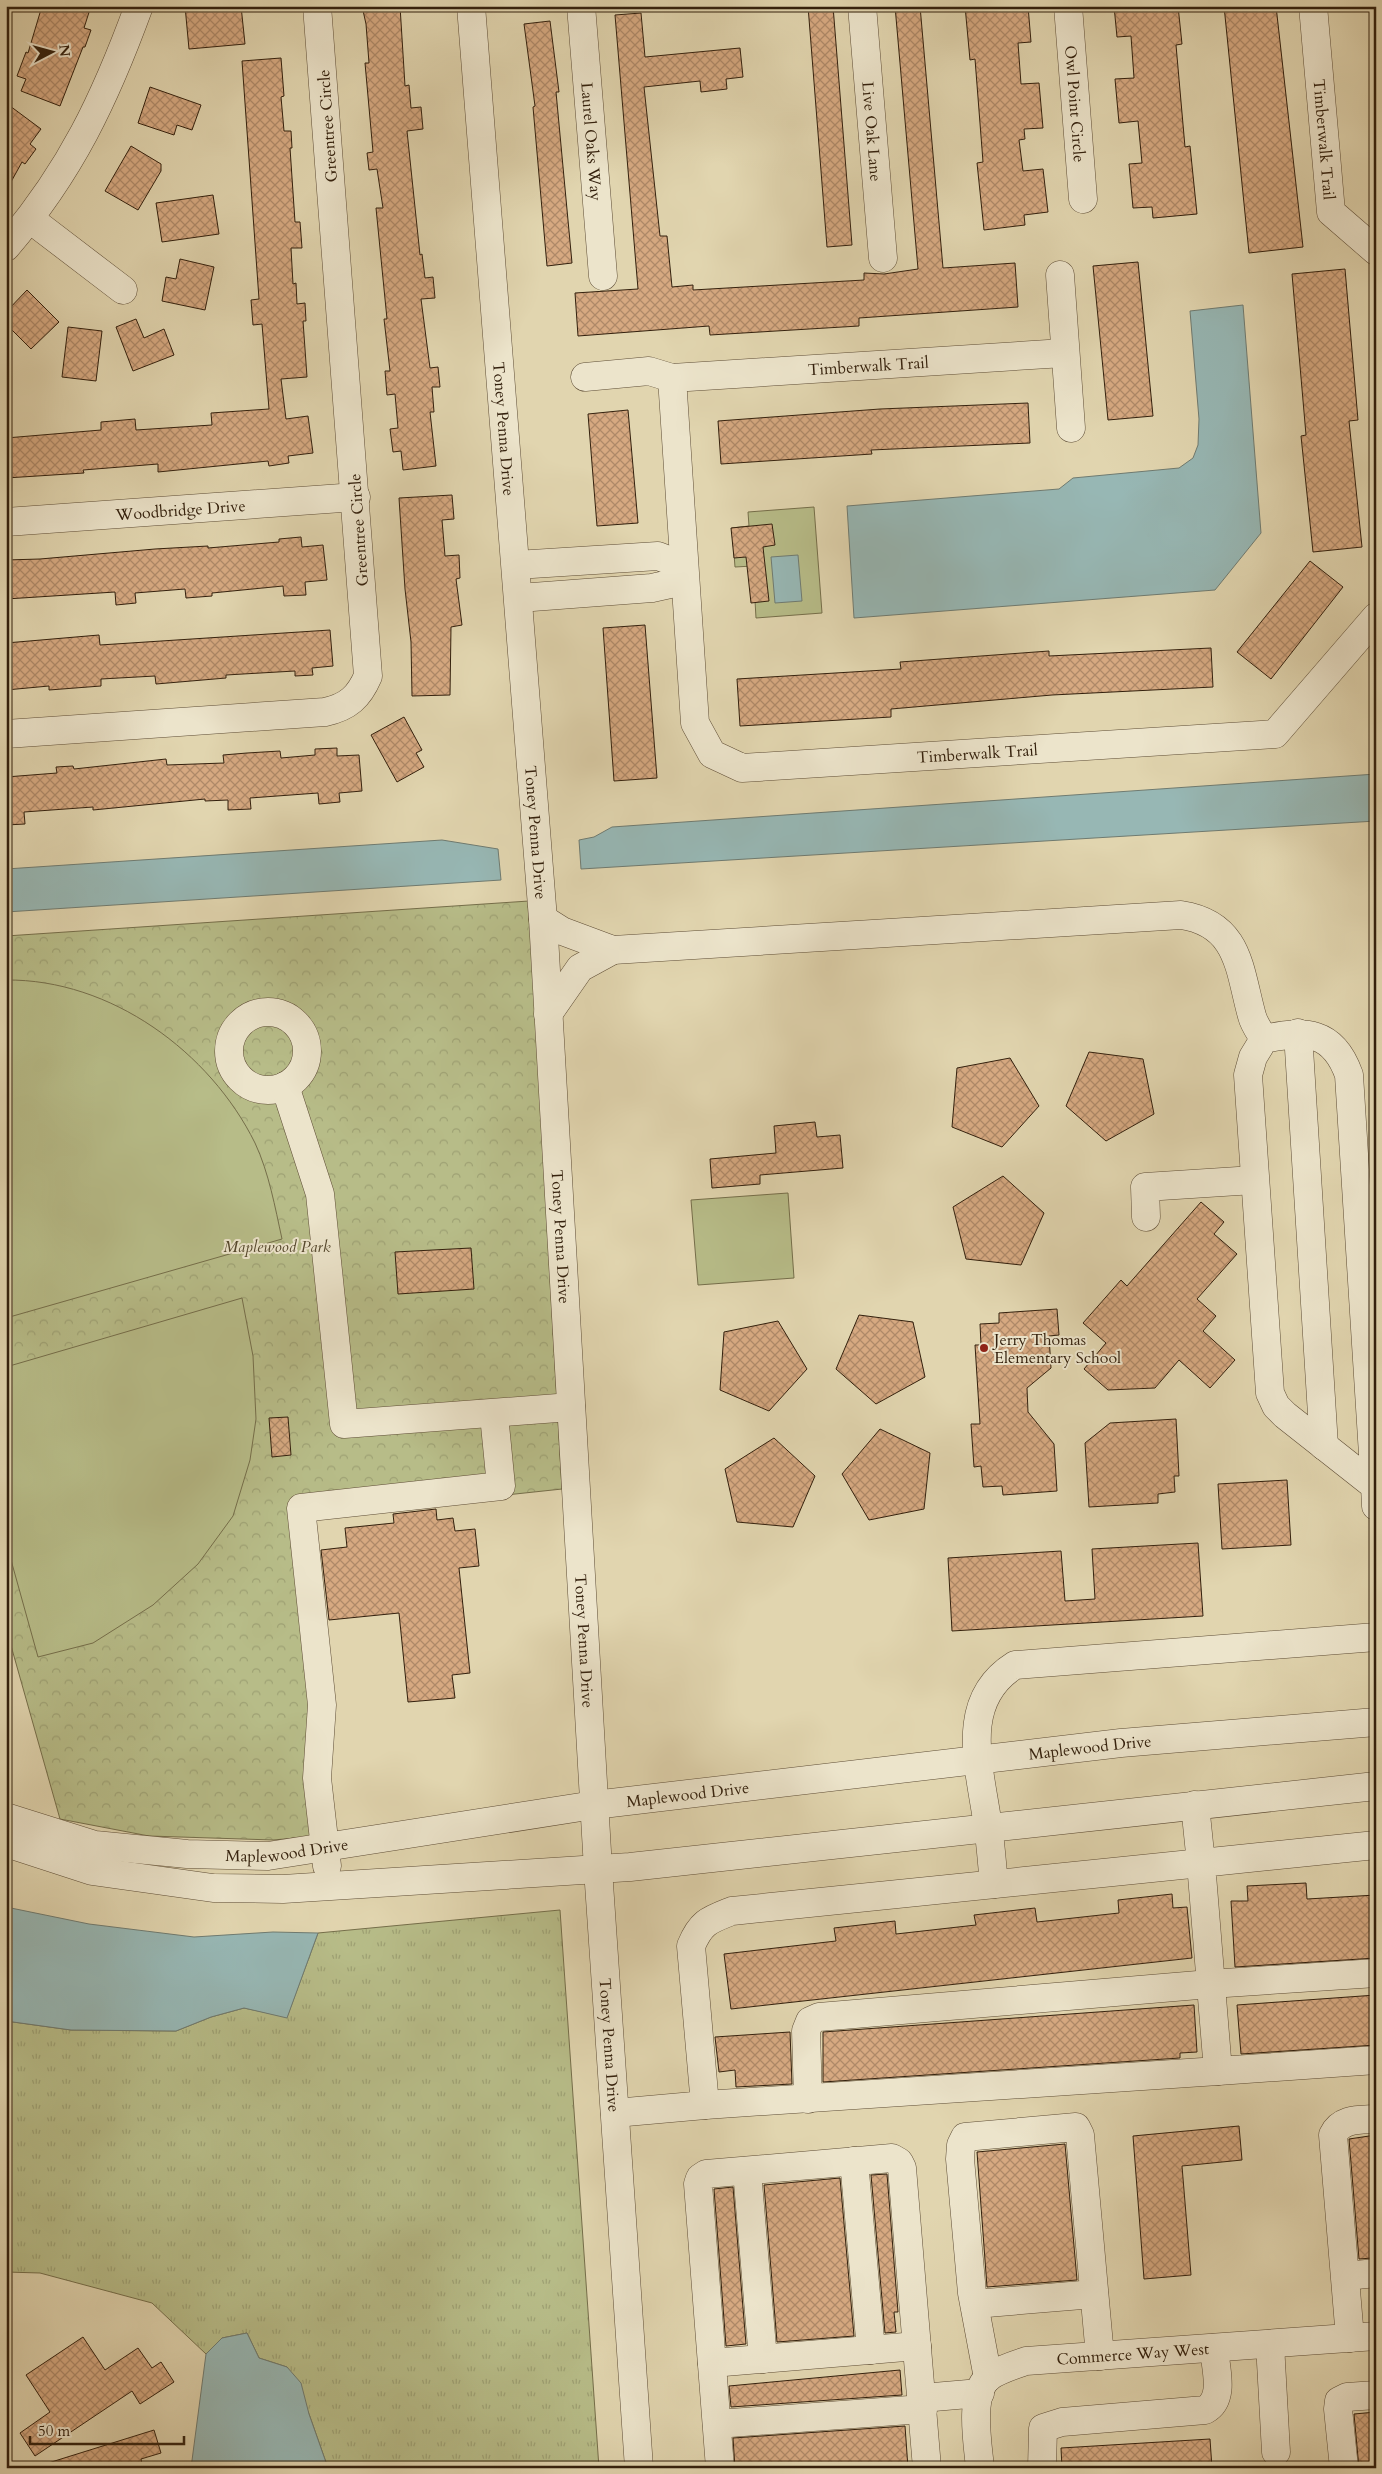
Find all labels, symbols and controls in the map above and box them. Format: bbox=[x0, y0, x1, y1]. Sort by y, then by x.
north arrow bbox=[28, 28, 78, 78]
text: N bbox=[54, 44, 75, 58]
street label: Owl Point Circle bbox=[1059, 44, 1090, 163]
street label: Greentree Circle bbox=[313, 69, 343, 183]
street label: Timberwalk Trail bbox=[1307, 78, 1340, 201]
street label: Laurel Oaks Way bbox=[575, 81, 607, 202]
street label: Live Oak Lane bbox=[856, 81, 887, 183]
street label: Timberwalk Trail bbox=[807, 352, 930, 381]
street label: Toney Penna Drive bbox=[487, 361, 520, 497]
street label: Greentree Circle bbox=[344, 473, 374, 587]
street label: Woodbridge Drive bbox=[114, 495, 246, 526]
street label: Timberwalk Trail bbox=[916, 739, 1039, 769]
street label: Toney Penna Drive bbox=[519, 765, 551, 900]
street label: Toney Penna Drive bbox=[546, 1169, 575, 1304]
park label: Maplewood Park bbox=[223, 1236, 331, 1258]
place label: Jerry Thomas Elementary School bbox=[992, 1329, 1121, 1369]
marker: Jerry Thomas Elementary School bbox=[978, 1342, 990, 1354]
street label: Toney Penna Drive bbox=[569, 1573, 599, 1709]
street label: Maplewood Drive bbox=[1027, 1731, 1152, 1766]
street label: Maplewood Drive bbox=[625, 1777, 750, 1813]
street label: Maplewood Drive bbox=[225, 1834, 350, 1868]
street label: Toney Penna Drive bbox=[593, 1977, 625, 2113]
street label: Commerce Way West bbox=[1056, 2338, 1210, 2371]
scale bar bbox=[30, 2414, 184, 2446]
text: 50 m bbox=[38, 2421, 70, 2441]

